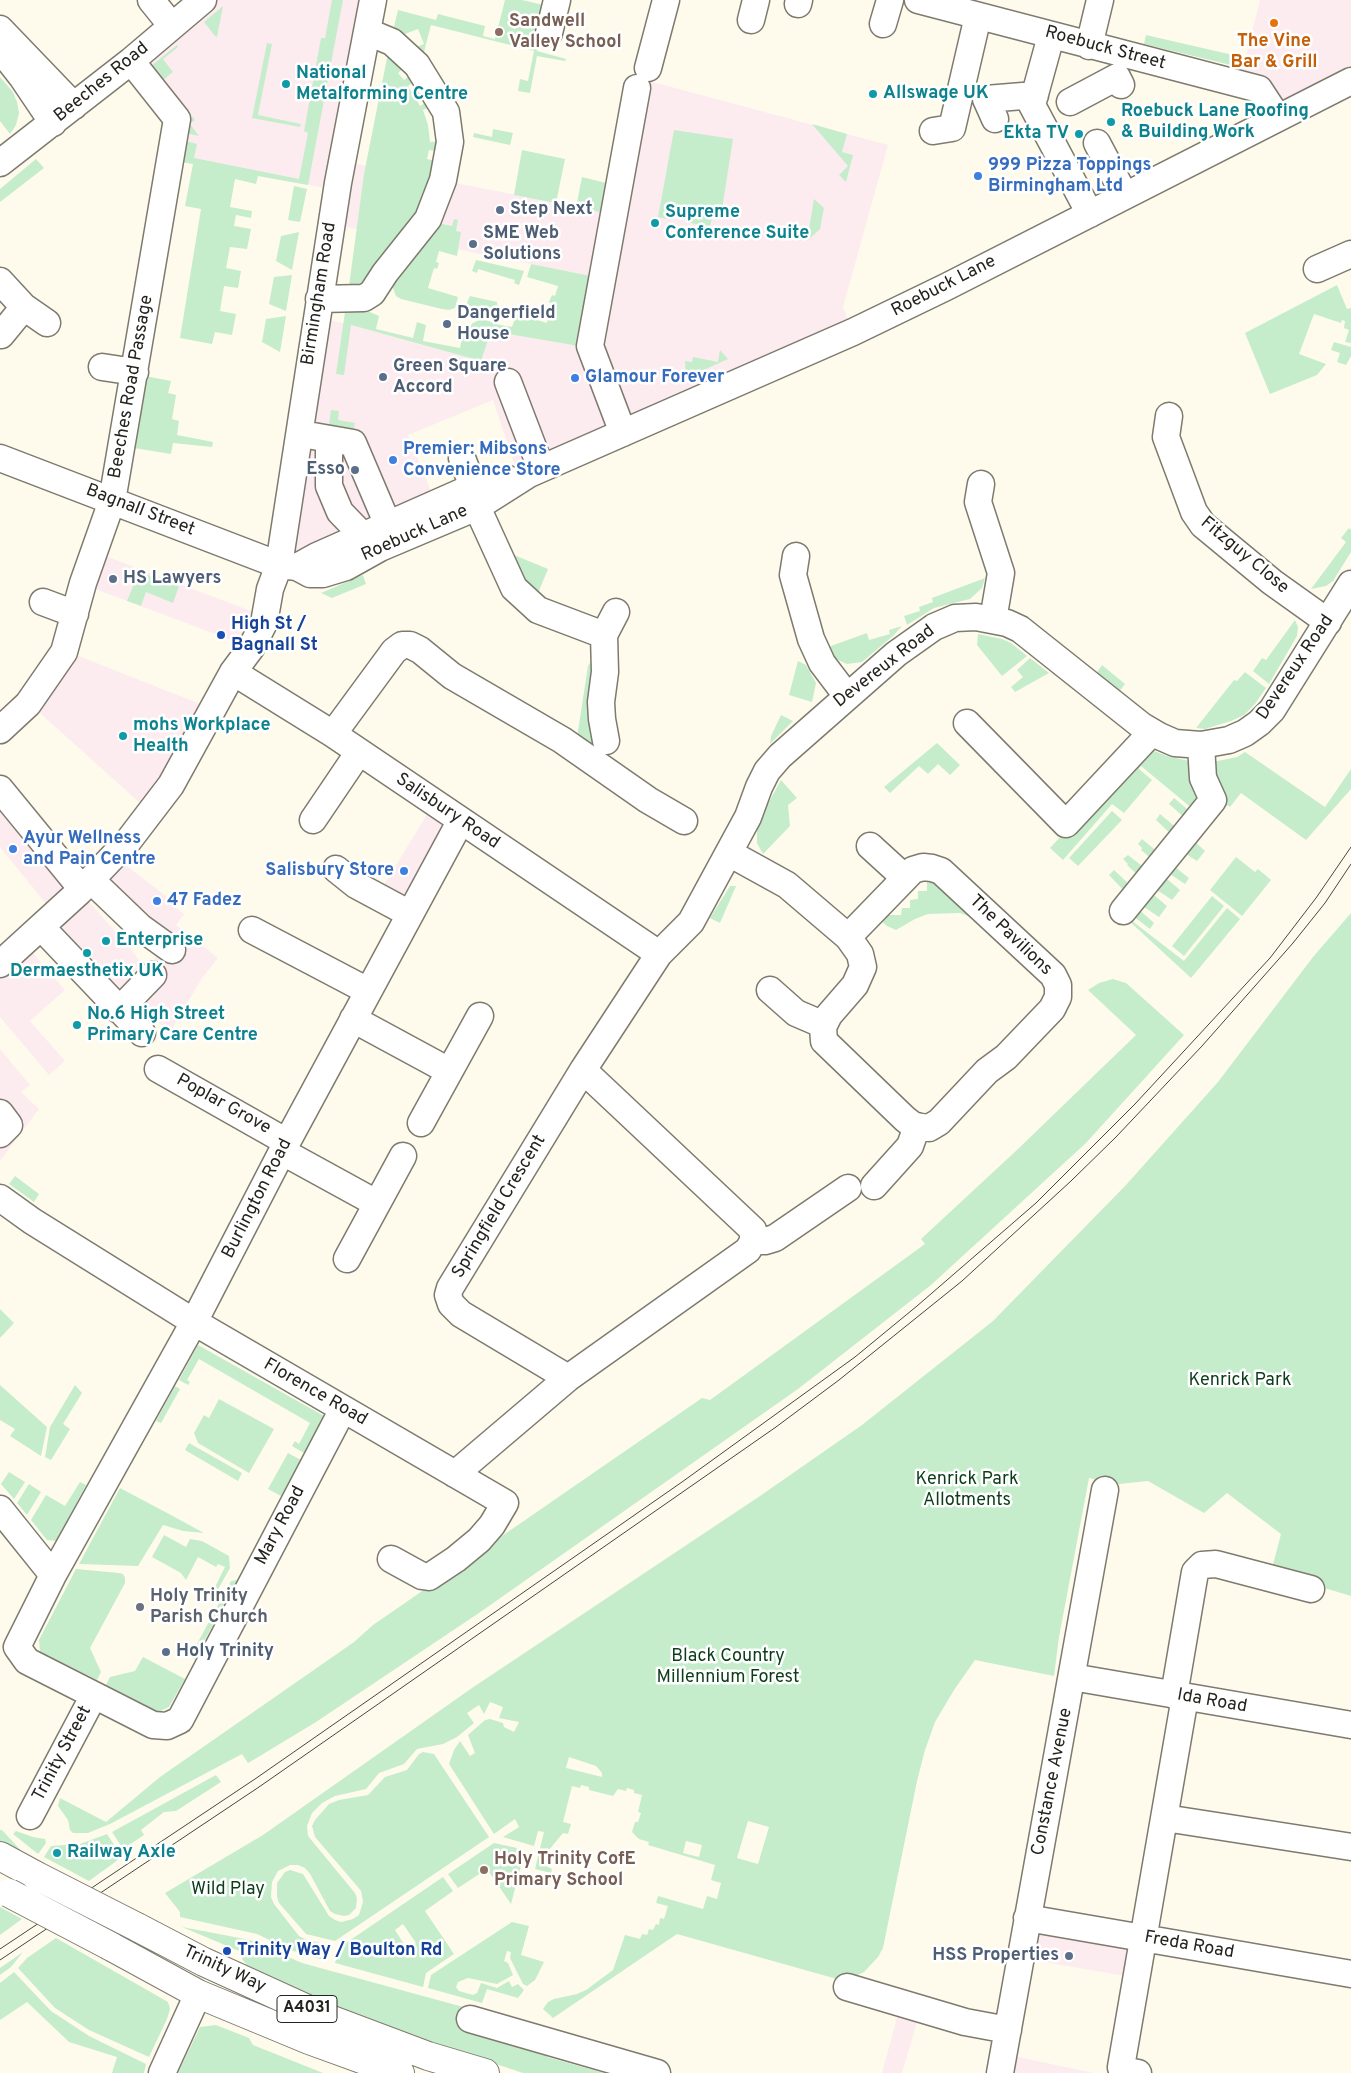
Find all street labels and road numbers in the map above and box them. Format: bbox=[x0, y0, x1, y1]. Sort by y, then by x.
street label: Roebuck Street bbox=[1042, 23, 1168, 75]
street label: Beeches Road bbox=[50, 38, 154, 128]
street label: Birmingham Road bbox=[298, 221, 342, 367]
street label: Roebuck Lane bbox=[888, 251, 1000, 323]
street label: Beeches Road Passage bbox=[105, 293, 159, 481]
street label: Bagnall Street bbox=[83, 480, 197, 542]
street label: Roebuck Lane bbox=[358, 501, 472, 567]
street label: Fitzguy Close bbox=[1195, 513, 1293, 599]
street label: Devereux Road bbox=[1253, 611, 1339, 725]
street label: Devereux Road bbox=[830, 621, 940, 713]
street label: Salisbury Road bbox=[391, 769, 503, 855]
street label: The Pavilions bbox=[964, 891, 1056, 981]
street label: Poplar Grove bbox=[172, 1070, 274, 1140]
street label: Springfield Crescent bbox=[449, 1131, 551, 1283]
street label: Burlington Road bbox=[219, 1136, 297, 1262]
street label: Florence Road bbox=[259, 1355, 371, 1431]
street label: Mary Road bbox=[251, 1483, 311, 1569]
street label: Ida Road bbox=[1175, 1685, 1249, 1719]
street label: Trinity Street bbox=[29, 1703, 97, 1805]
street label: Constance Avenue bbox=[1028, 1706, 1078, 1858]
street label: Freda Road bbox=[1142, 1927, 1236, 1965]
street label: Trinity Way bbox=[179, 1941, 269, 1999]
road number: A4031 bbox=[277, 1996, 337, 2022]

